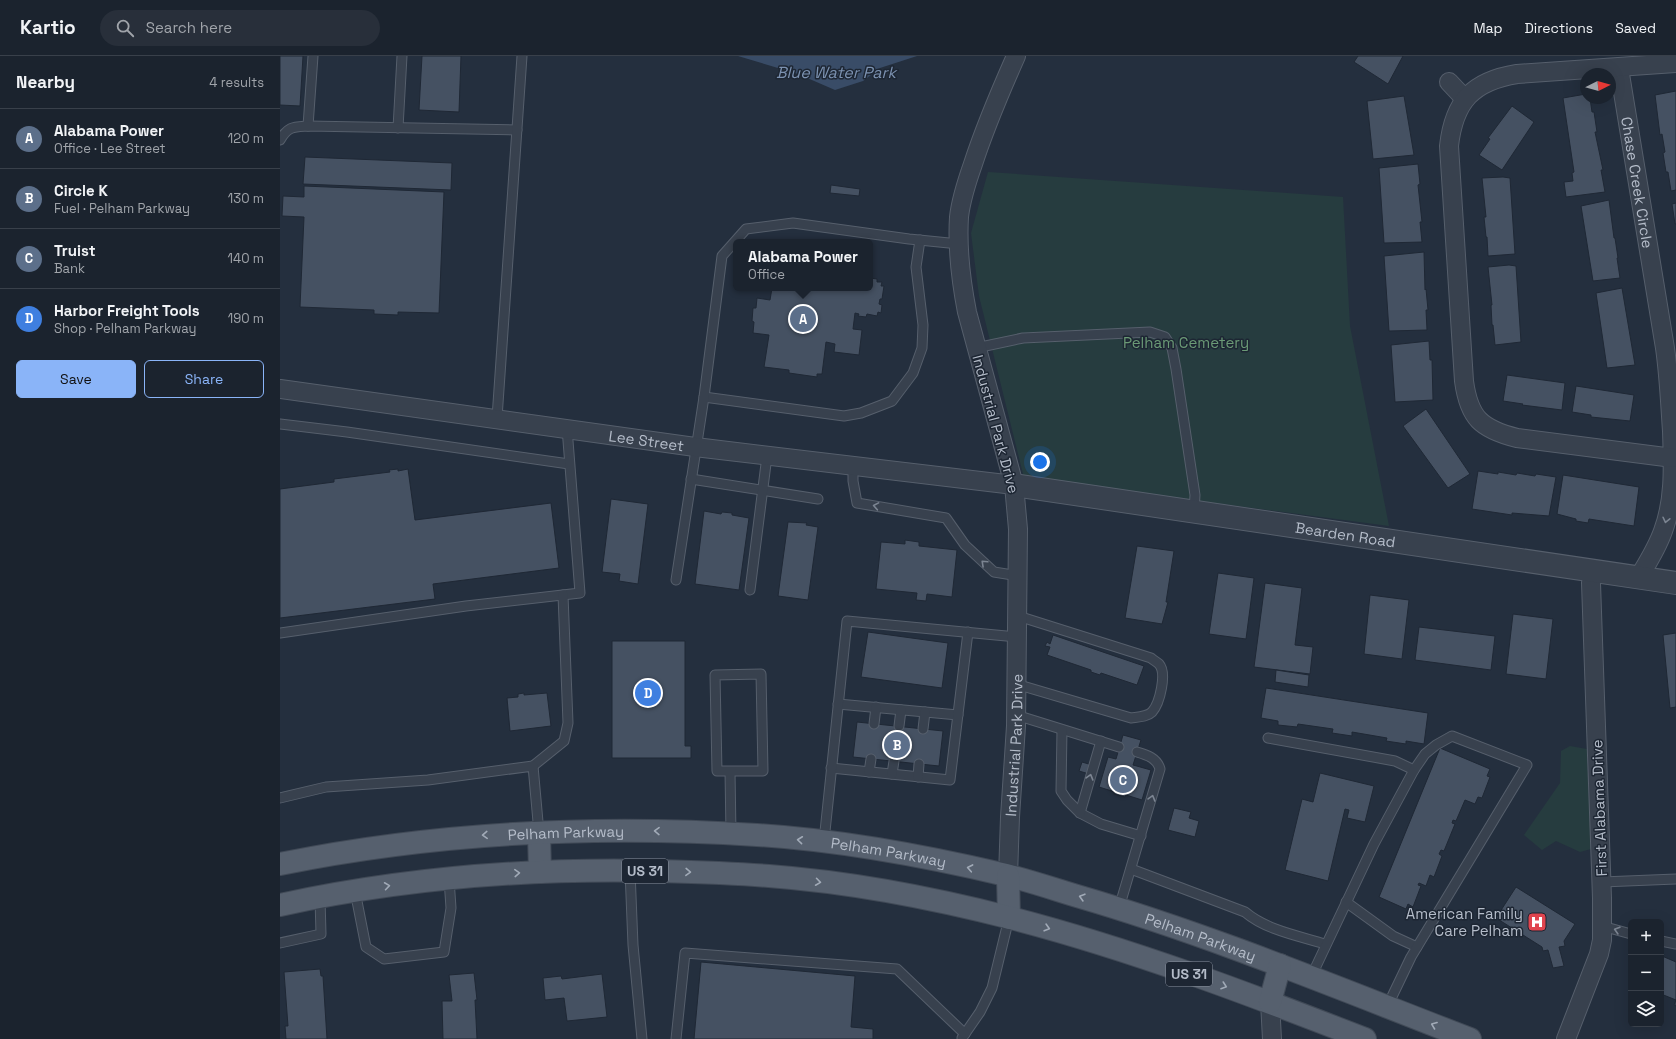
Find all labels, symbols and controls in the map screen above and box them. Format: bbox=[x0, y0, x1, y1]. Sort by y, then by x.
search box bbox=[100, 10, 380, 46]
text: Kartio bbox=[20, 15, 76, 40]
icon: search bbox=[114, 17, 136, 39]
text: Search here bbox=[146, 18, 232, 37]
text: Map bbox=[1473, 19, 1503, 37]
text: Directions bbox=[1525, 19, 1593, 37]
text: Saved bbox=[1615, 19, 1656, 37]
water label: Blue Water Park bbox=[776, 62, 899, 83]
north arrow bbox=[1580, 68, 1616, 104]
text: Nearby bbox=[16, 71, 75, 93]
text: 4 results bbox=[209, 74, 264, 91]
street label: Chase Creek Circle bbox=[1618, 115, 1658, 250]
text: Alabama Power bbox=[54, 121, 164, 140]
text: A bbox=[25, 130, 33, 147]
text: 120 m bbox=[228, 130, 264, 147]
text: Office · Lee Street bbox=[54, 140, 166, 157]
text: Circle K bbox=[54, 181, 108, 200]
text: B bbox=[25, 190, 33, 207]
text: 130 m bbox=[228, 190, 264, 207]
text: Fuel · Pelham Parkway bbox=[54, 200, 190, 217]
popup bbox=[733, 239, 873, 291]
text: Truist bbox=[54, 241, 96, 260]
text: Alabama Power bbox=[748, 247, 858, 266]
text: C bbox=[25, 250, 33, 267]
text: 140 m bbox=[228, 250, 264, 267]
text: Bank bbox=[54, 260, 85, 277]
text: Office bbox=[748, 266, 785, 283]
text: Harbor Freight Tools bbox=[54, 301, 200, 320]
pin: A bbox=[790, 304, 816, 334]
text: D bbox=[25, 310, 33, 327]
text: 190 m bbox=[228, 310, 264, 327]
text: Shop · Pelham Parkway bbox=[54, 320, 197, 337]
park label: Pelham Cemetery bbox=[1123, 333, 1249, 352]
street label: Industrial Park Drive bbox=[968, 353, 1024, 496]
button: Save bbox=[16, 360, 136, 398]
button: Share bbox=[144, 360, 264, 398]
street label: Lee Street bbox=[608, 426, 685, 455]
your location bbox=[1030, 452, 1050, 472]
one-way arrow bbox=[873, 502, 879, 511]
one-way arrow bbox=[1662, 516, 1671, 523]
street label: Bearden Road bbox=[1294, 517, 1397, 551]
one-way arrow bbox=[981, 560, 989, 567]
street label: Industrial Park Drive bbox=[1001, 674, 1026, 817]
pin: D bbox=[635, 678, 661, 708]
pin: B bbox=[884, 730, 910, 760]
street label: First Alabama Drive bbox=[1587, 739, 1611, 877]
pin: C bbox=[1110, 765, 1136, 795]
one-way arrow bbox=[1085, 774, 1094, 781]
one-way arrow bbox=[1147, 795, 1156, 802]
street label: Pelham Parkway bbox=[507, 821, 624, 844]
one-way arrow bbox=[654, 827, 660, 835]
one-way arrow bbox=[482, 831, 488, 839]
street label: Pelham Parkway bbox=[830, 833, 948, 871]
one-way arrow bbox=[797, 835, 804, 844]
road number: US 31 bbox=[622, 859, 668, 883]
one-way arrow bbox=[967, 864, 973, 872]
one-way arrow bbox=[685, 868, 691, 877]
one-way arrow bbox=[514, 869, 520, 877]
one-way arrow bbox=[815, 877, 821, 886]
one-way arrow bbox=[384, 882, 390, 891]
one-way arrow bbox=[1078, 893, 1085, 902]
place label: American Family Care Pelham bbox=[1406, 904, 1523, 940]
street label: Pelham Parkway bbox=[1143, 908, 1259, 965]
hospital icon: American Family Care Pelham bbox=[1526, 911, 1548, 933]
map controls bbox=[1628, 919, 1664, 1027]
button: + bbox=[1628, 919, 1664, 955]
one-way arrow bbox=[1043, 923, 1050, 932]
one-way arrow bbox=[1613, 926, 1620, 935]
button: − bbox=[1628, 955, 1664, 991]
road number: US 31 bbox=[1166, 962, 1212, 986]
one-way arrow bbox=[1220, 981, 1227, 990]
button: layers bbox=[1628, 991, 1664, 1027]
one-way arrow bbox=[1430, 1021, 1437, 1029]

